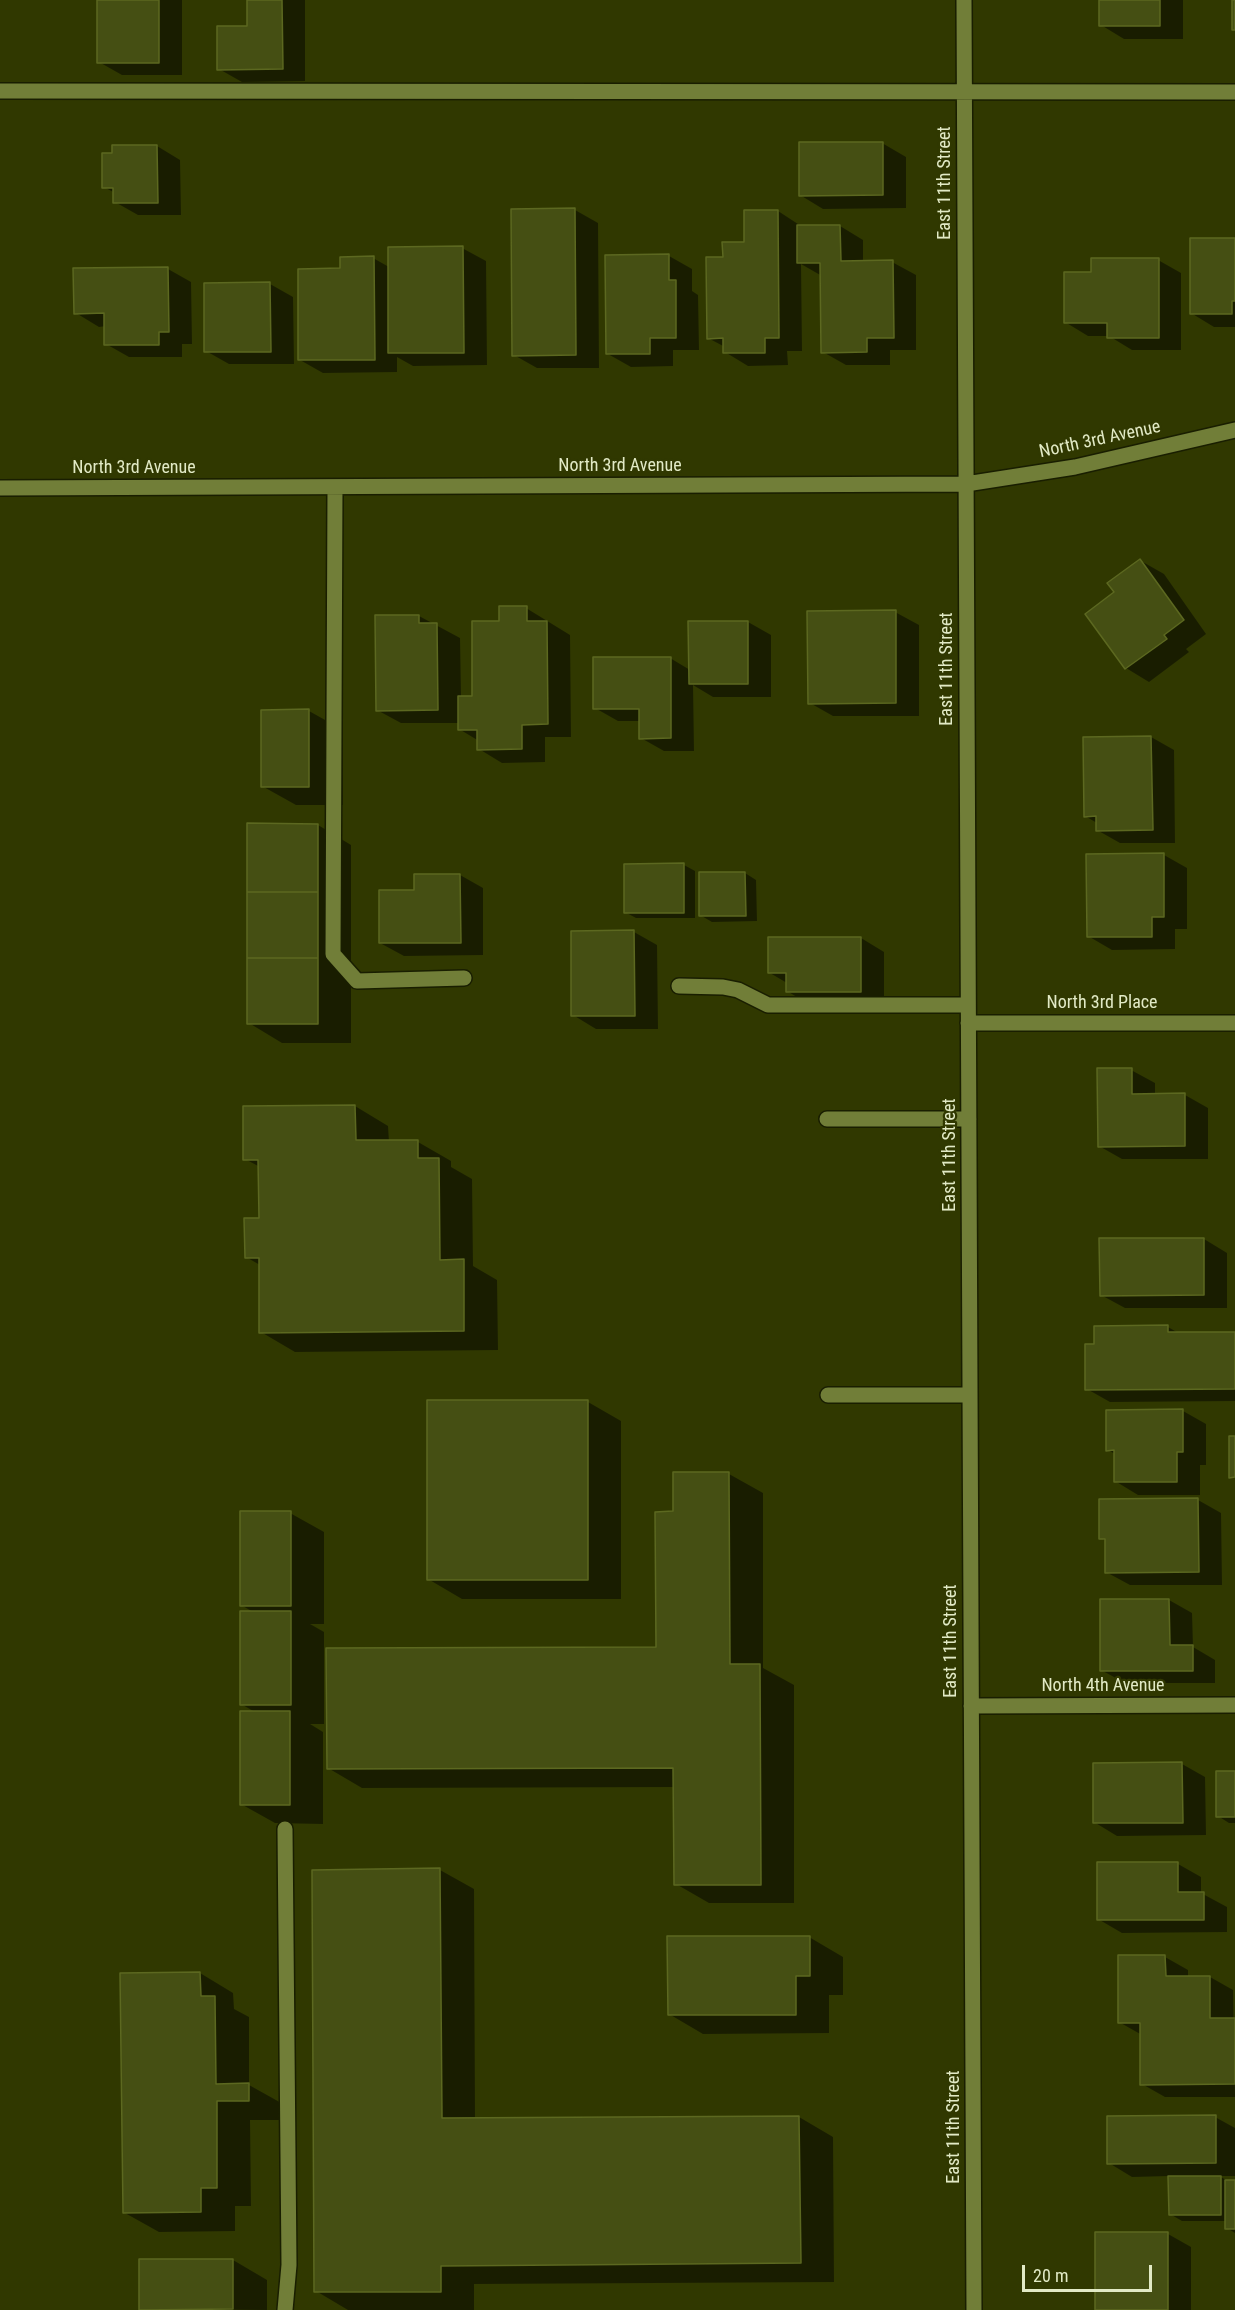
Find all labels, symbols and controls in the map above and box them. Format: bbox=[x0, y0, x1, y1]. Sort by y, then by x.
street label: East 11th Street bbox=[934, 126, 956, 240]
street label: North 3rd Avenue bbox=[1037, 417, 1163, 463]
street label: North 3rd Avenue bbox=[558, 455, 682, 477]
street label: North 3rd Avenue bbox=[72, 457, 196, 479]
street label: East 11th Street bbox=[936, 612, 958, 726]
street label: North 3rd Place bbox=[1046, 992, 1158, 1014]
street label: East 11th Street bbox=[939, 1098, 961, 1212]
street label: East 11th Street bbox=[940, 1584, 962, 1698]
street label: North 4th Avenue bbox=[1041, 1675, 1165, 1697]
street label: East 11th Street bbox=[943, 2070, 965, 2184]
scale bar bbox=[1025, 2253, 1156, 2291]
text: 20 m bbox=[1033, 2265, 1068, 2286]

